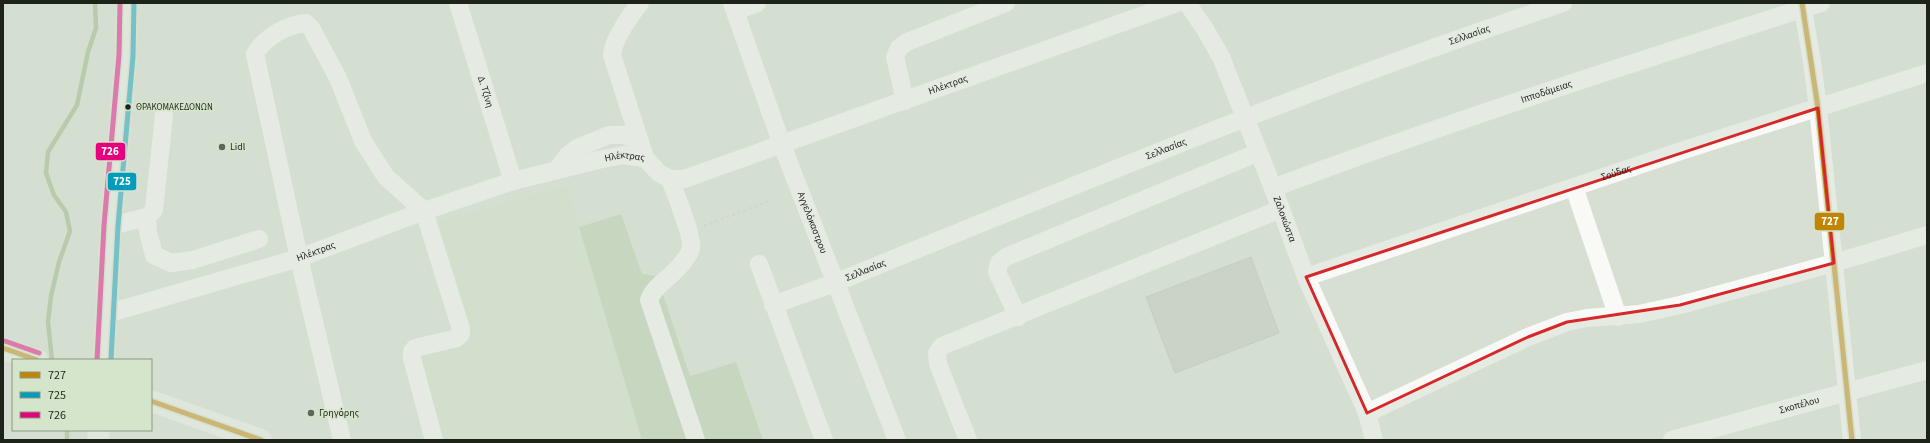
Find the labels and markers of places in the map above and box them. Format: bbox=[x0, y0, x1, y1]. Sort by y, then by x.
place label: ΘΡΑΚΟΜΑΚΕΔΟΝΩΝ bbox=[136, 101, 213, 114]
marker: ΘΡΑΚΟΜΑΚΕΔΟΝΩΝ bbox=[123, 102, 133, 112]
place label: Lidl bbox=[230, 140, 246, 154]
marker: Lidl bbox=[217, 142, 227, 152]
place label: Γρηγόρης bbox=[319, 406, 360, 420]
marker: Γρηγόρης bbox=[306, 408, 316, 418]

